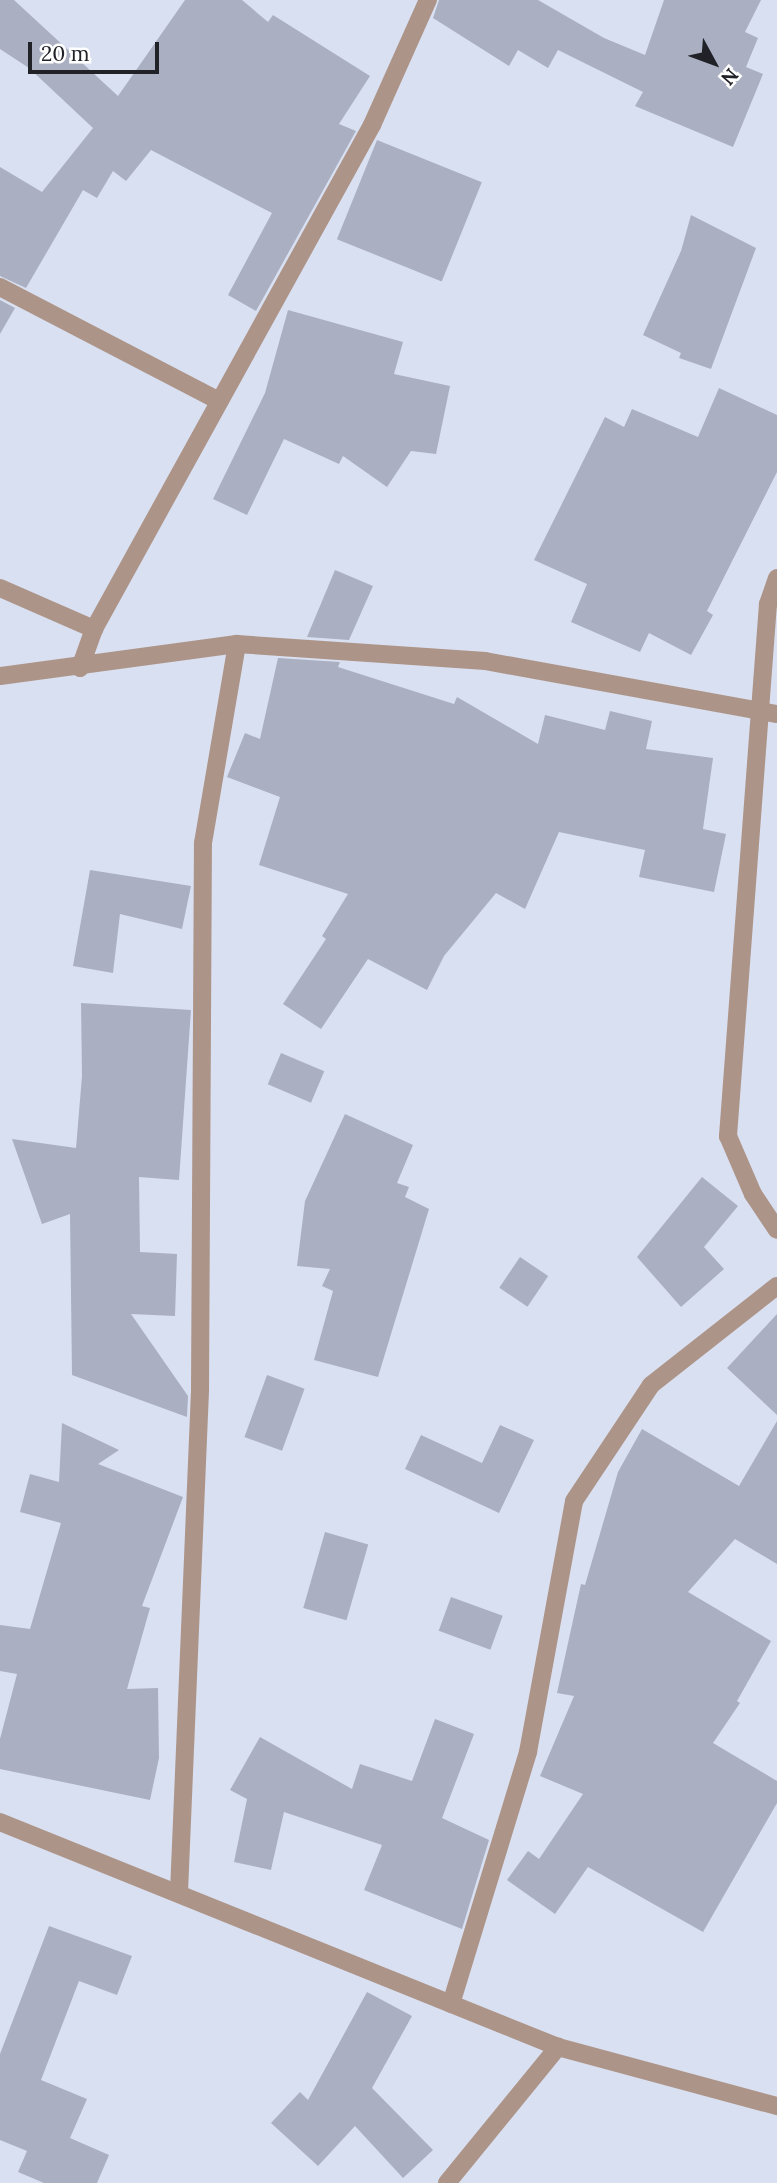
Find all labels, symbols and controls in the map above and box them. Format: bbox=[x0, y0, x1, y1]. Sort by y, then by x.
scale bar bbox=[32, 28, 163, 72]
north arrow bbox=[679, 28, 749, 98]
text: 20 m bbox=[41, 40, 90, 67]
text: N bbox=[716, 63, 744, 90]

